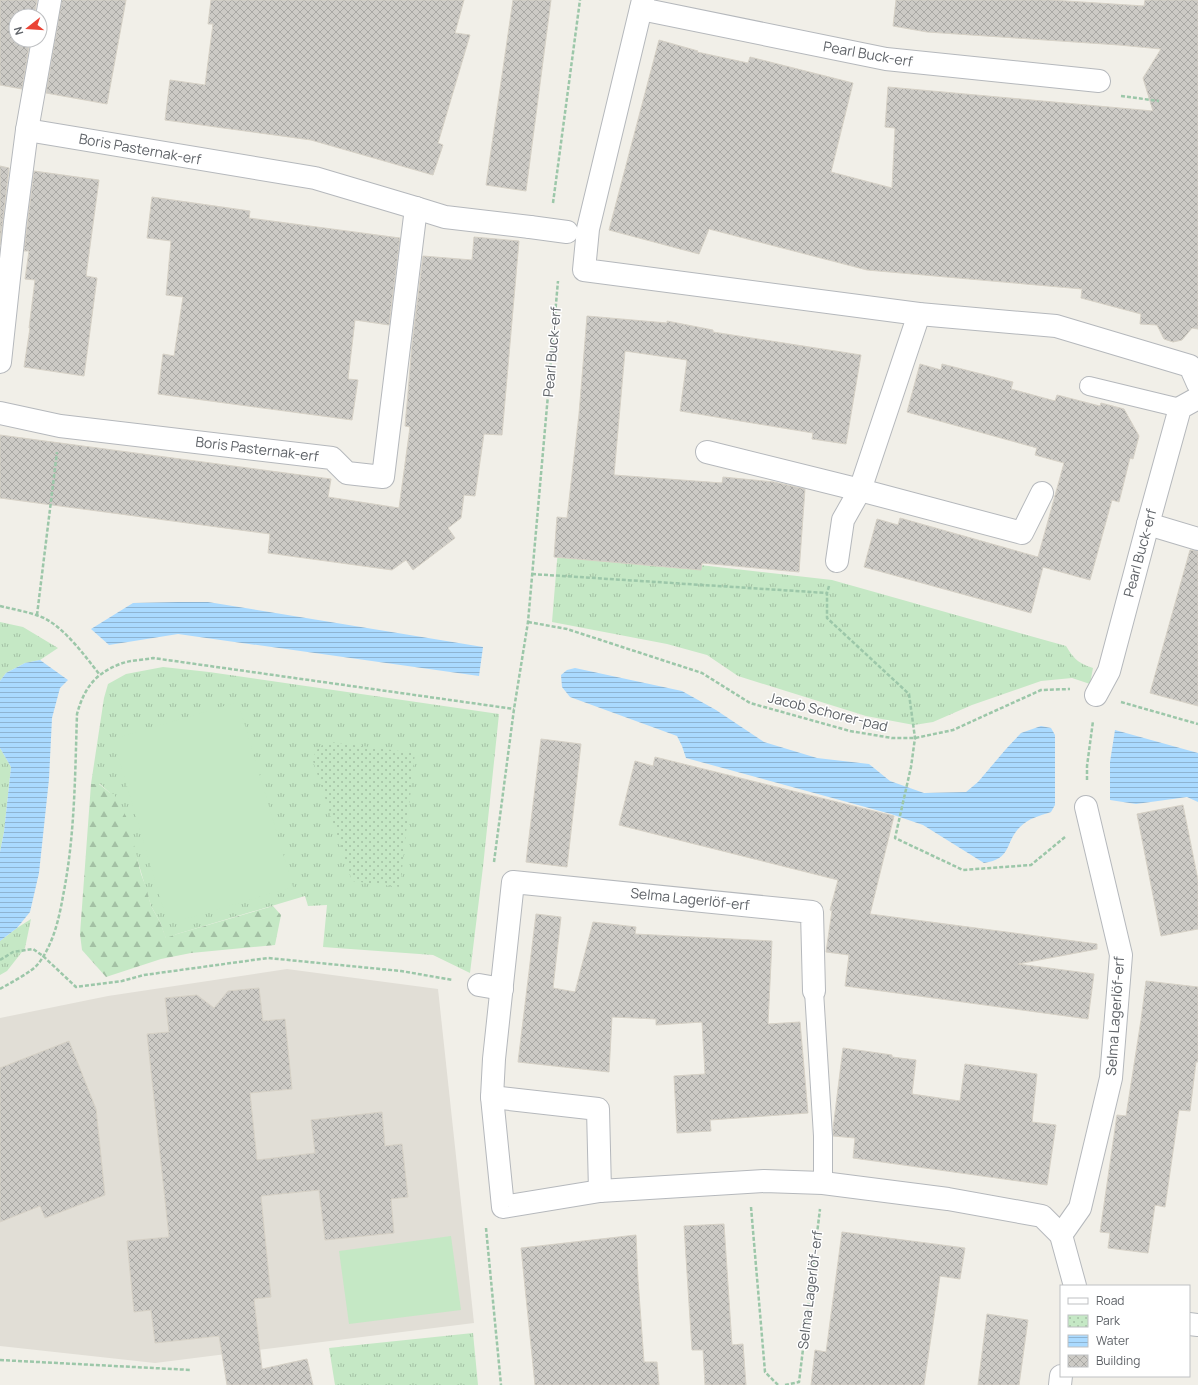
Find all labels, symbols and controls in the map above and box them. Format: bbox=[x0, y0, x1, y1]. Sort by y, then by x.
north arrow bbox=[8, 8, 48, 48]
text: N bbox=[10, 25, 26, 37]
street label: Pearl Buck-erf bbox=[822, 36, 914, 71]
street label: Boris Pasternak-erf bbox=[77, 128, 203, 169]
street label: Pearl Buck-erf bbox=[538, 306, 565, 398]
street label: Boris Pasternak-erf bbox=[194, 432, 320, 465]
street label: Pearl Buck-erf bbox=[1119, 507, 1160, 599]
street label: Jacob Schorer-pad bbox=[766, 687, 890, 736]
street label: Selma Lagerlöf-erf bbox=[630, 883, 751, 914]
street label: Selma Lagerlöf-erf bbox=[1101, 956, 1128, 1076]
street label: Selma Lagerlöf-erf bbox=[793, 1229, 826, 1350]
legend bbox=[1060, 1285, 1190, 1377]
text: Road bbox=[1096, 1292, 1124, 1309]
text: Park bbox=[1096, 1312, 1121, 1329]
text: Water bbox=[1096, 1332, 1130, 1349]
text: Building bbox=[1096, 1352, 1140, 1369]

